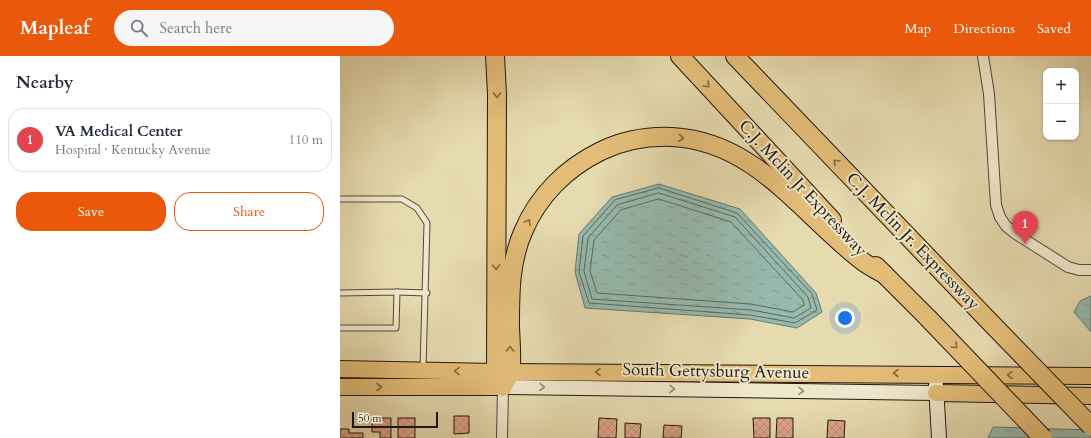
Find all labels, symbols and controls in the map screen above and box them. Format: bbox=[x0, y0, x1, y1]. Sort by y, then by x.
search box bbox=[114, 10, 394, 46]
text: Mapleaf bbox=[20, 15, 90, 41]
icon: search bbox=[128, 17, 150, 39]
text: Search here bbox=[160, 18, 232, 38]
text: Map bbox=[905, 19, 931, 38]
text: Directions bbox=[953, 19, 1015, 38]
text: Saved bbox=[1037, 19, 1071, 38]
map controls bbox=[1043, 68, 1079, 140]
button: + bbox=[1043, 68, 1079, 104]
text: Nearby bbox=[16, 71, 73, 94]
one-way arrow bbox=[702, 80, 709, 87]
one-way arrow bbox=[493, 92, 501, 98]
button: − bbox=[1043, 104, 1079, 140]
street label: C.J. Mclin Jr Expressway bbox=[734, 115, 872, 261]
text: VA Medical Center bbox=[55, 121, 183, 141]
text: 1 bbox=[27, 131, 33, 149]
text: 110 m bbox=[289, 131, 323, 149]
one-way arrow bbox=[678, 133, 684, 142]
text: Hospital · Kentucky Avenue bbox=[55, 141, 211, 159]
one-way arrow bbox=[834, 159, 841, 166]
street label: C.J. Mclin Jr. Expressway bbox=[841, 167, 985, 315]
button: Save bbox=[16, 192, 166, 231]
button: Share bbox=[174, 192, 324, 231]
pin: 1 bbox=[1012, 211, 1038, 244]
one-way arrow bbox=[523, 219, 531, 226]
one-way arrow bbox=[492, 264, 500, 270]
your location bbox=[835, 308, 855, 328]
one-way arrow bbox=[950, 341, 958, 349]
one-way arrow bbox=[506, 346, 514, 352]
street label: South Gettysburg Avenue bbox=[622, 358, 810, 384]
one-way arrow bbox=[454, 367, 460, 375]
one-way arrow bbox=[595, 368, 601, 376]
one-way arrow bbox=[893, 369, 899, 377]
one-way arrow bbox=[1007, 371, 1013, 379]
one-way arrow bbox=[376, 383, 382, 391]
one-way arrow bbox=[539, 383, 545, 391]
one-way arrow bbox=[669, 385, 675, 393]
one-way arrow bbox=[798, 387, 804, 395]
scale bar bbox=[352, 410, 438, 429]
text: 50 m bbox=[358, 411, 382, 426]

